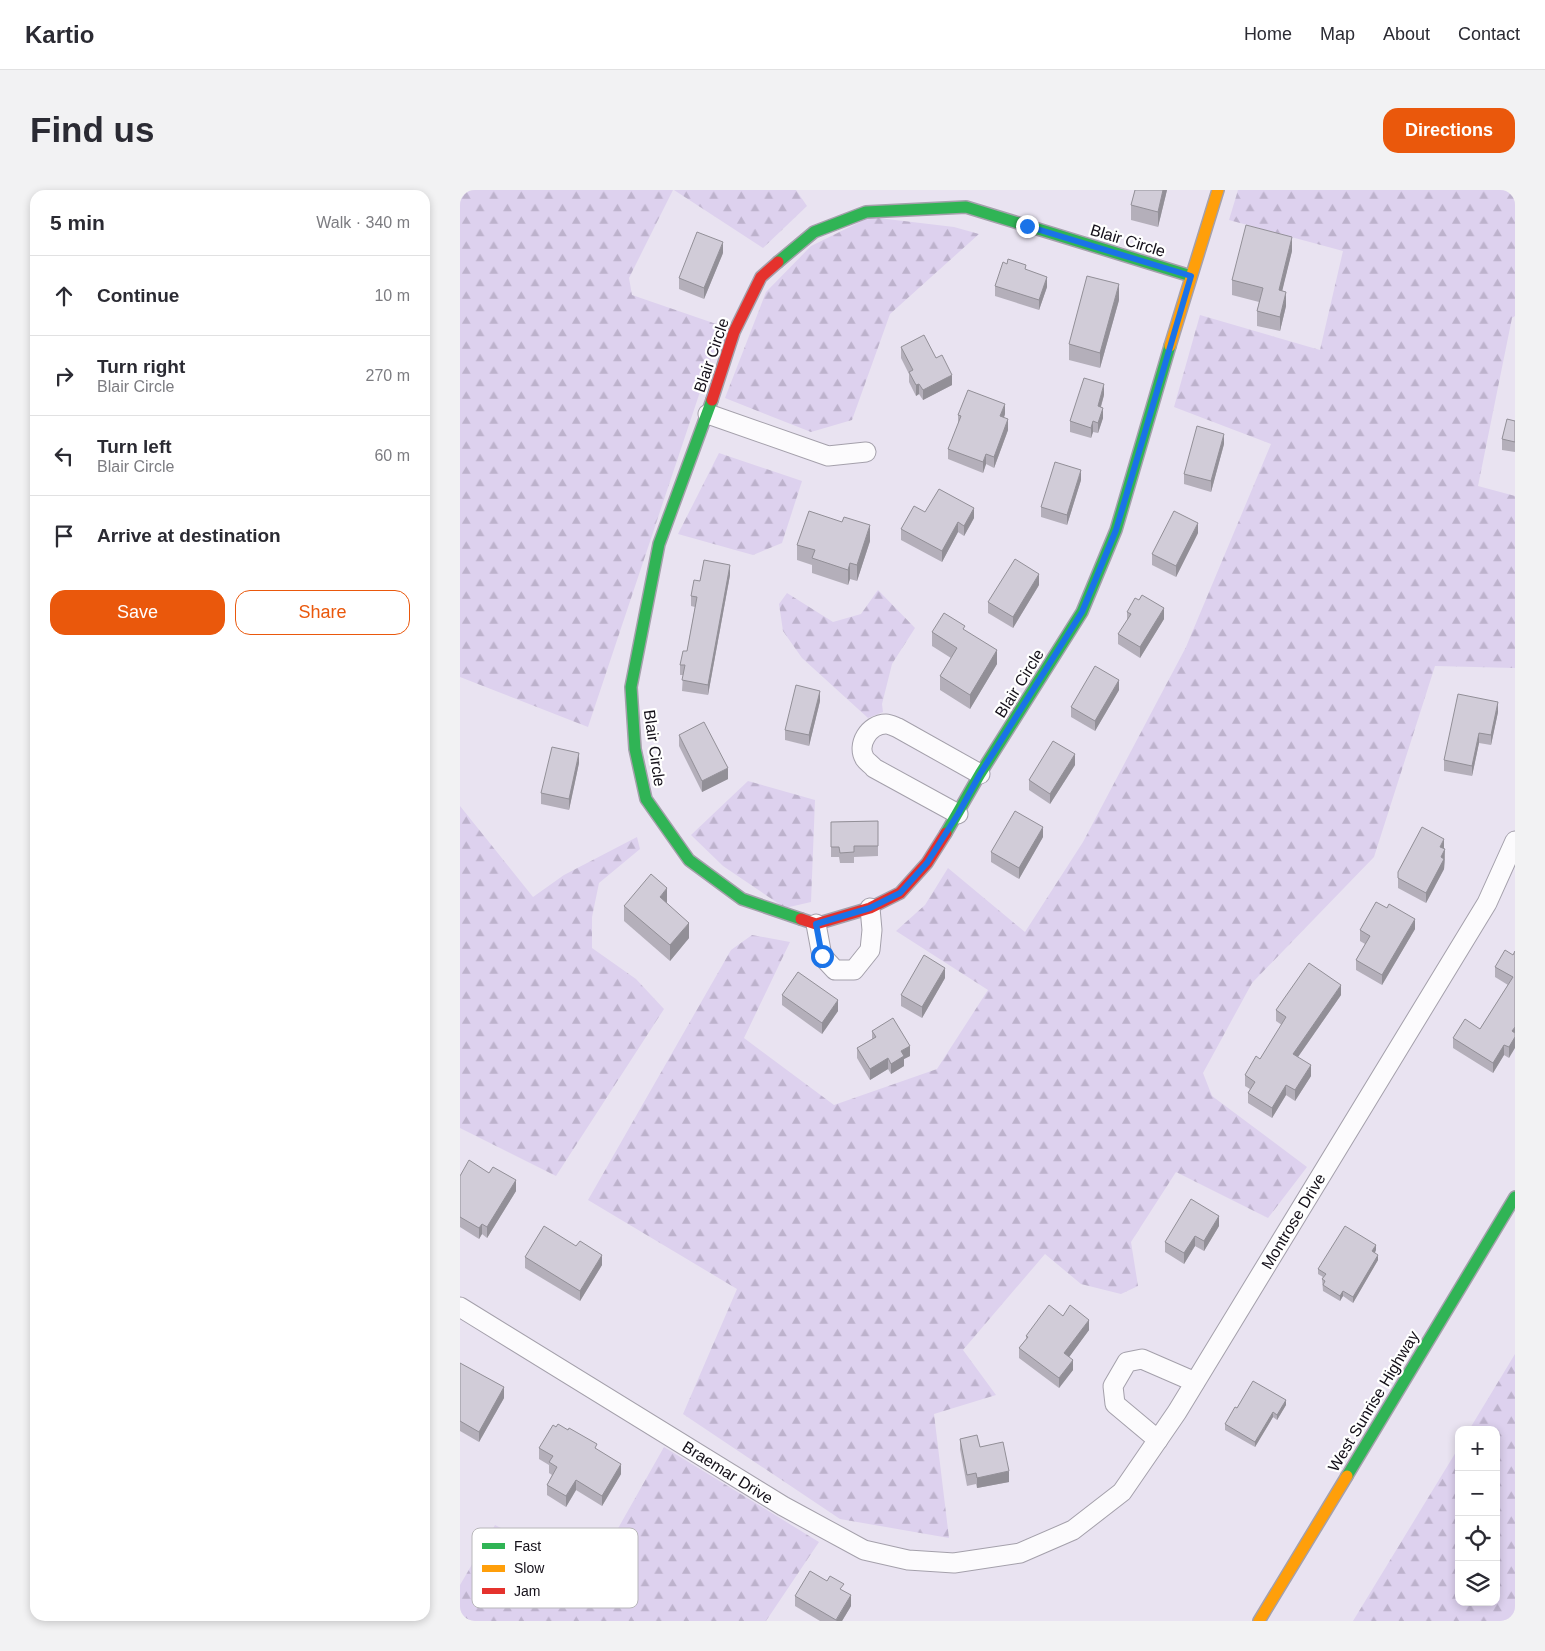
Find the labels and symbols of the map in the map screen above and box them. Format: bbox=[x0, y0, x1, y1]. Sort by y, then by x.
route end bbox=[1016, 215, 1039, 238]
street label: Blair Circle bbox=[1088, 221, 1167, 260]
street label: Blair Circle bbox=[691, 316, 732, 394]
street label: Blair Circle bbox=[992, 646, 1047, 721]
street label: Blair Circle bbox=[641, 709, 668, 788]
route start bbox=[811, 945, 834, 968]
street label: Montrose Drive bbox=[1258, 1170, 1329, 1272]
street label: West Sunrise Highway bbox=[1325, 1328, 1422, 1474]
street label: Braemar Drive bbox=[679, 1438, 776, 1507]
legend bbox=[472, 1528, 638, 1608]
text: Fast bbox=[514, 1538, 541, 1554]
text: Slow bbox=[514, 1560, 545, 1576]
text: Jam bbox=[514, 1583, 540, 1599]

